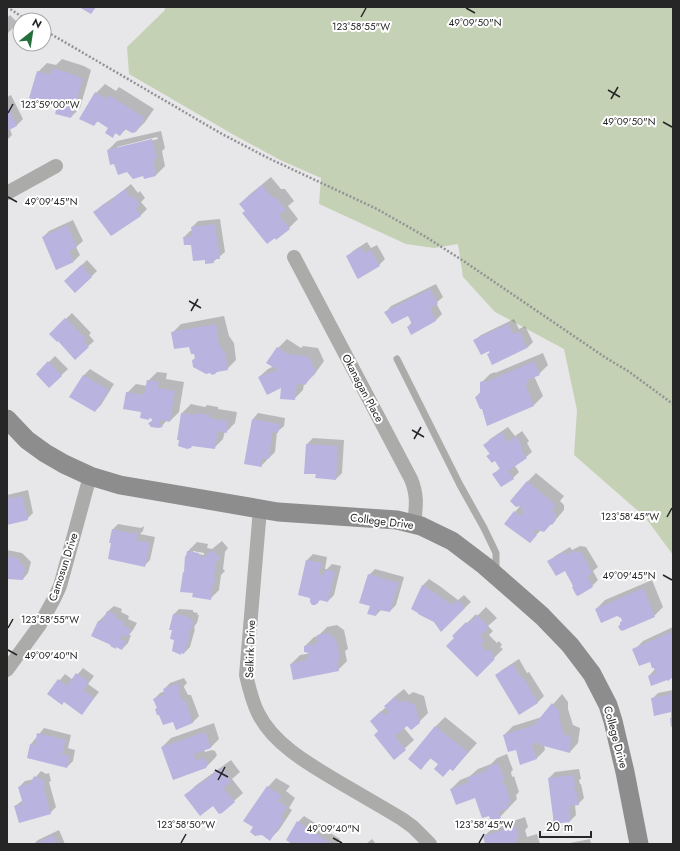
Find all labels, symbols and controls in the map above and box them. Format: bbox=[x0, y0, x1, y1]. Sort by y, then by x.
north arrow bbox=[12, 12, 52, 52]
text: N bbox=[29, 14, 45, 32]
text: 49°09'50"N bbox=[448, 15, 502, 30]
text: 123°58'55"W bbox=[332, 19, 390, 34]
text: 123°59'00"W bbox=[20, 97, 80, 112]
text: 49°09'50"N bbox=[602, 114, 656, 129]
text: 49°09'45"N bbox=[25, 194, 77, 209]
street label: Okanagan Place bbox=[338, 351, 388, 425]
street label: College Drive bbox=[349, 509, 415, 533]
text: 123°58'45"W bbox=[601, 509, 659, 524]
street label: Camosun Drive bbox=[44, 530, 82, 603]
text: 49°09'45"N bbox=[603, 568, 655, 583]
text: 123°58'55"W bbox=[21, 612, 79, 627]
street label: Selkirk Drive bbox=[241, 619, 259, 678]
text: 49°09'40"N bbox=[24, 648, 78, 663]
street label: College Drive bbox=[600, 704, 632, 770]
scale bar bbox=[540, 813, 591, 839]
text: 123°58'50"W bbox=[157, 817, 215, 832]
text: 123°58'45"W bbox=[455, 817, 513, 832]
text: 20 m bbox=[546, 818, 573, 836]
text: 49°09'40"N bbox=[306, 821, 360, 836]

